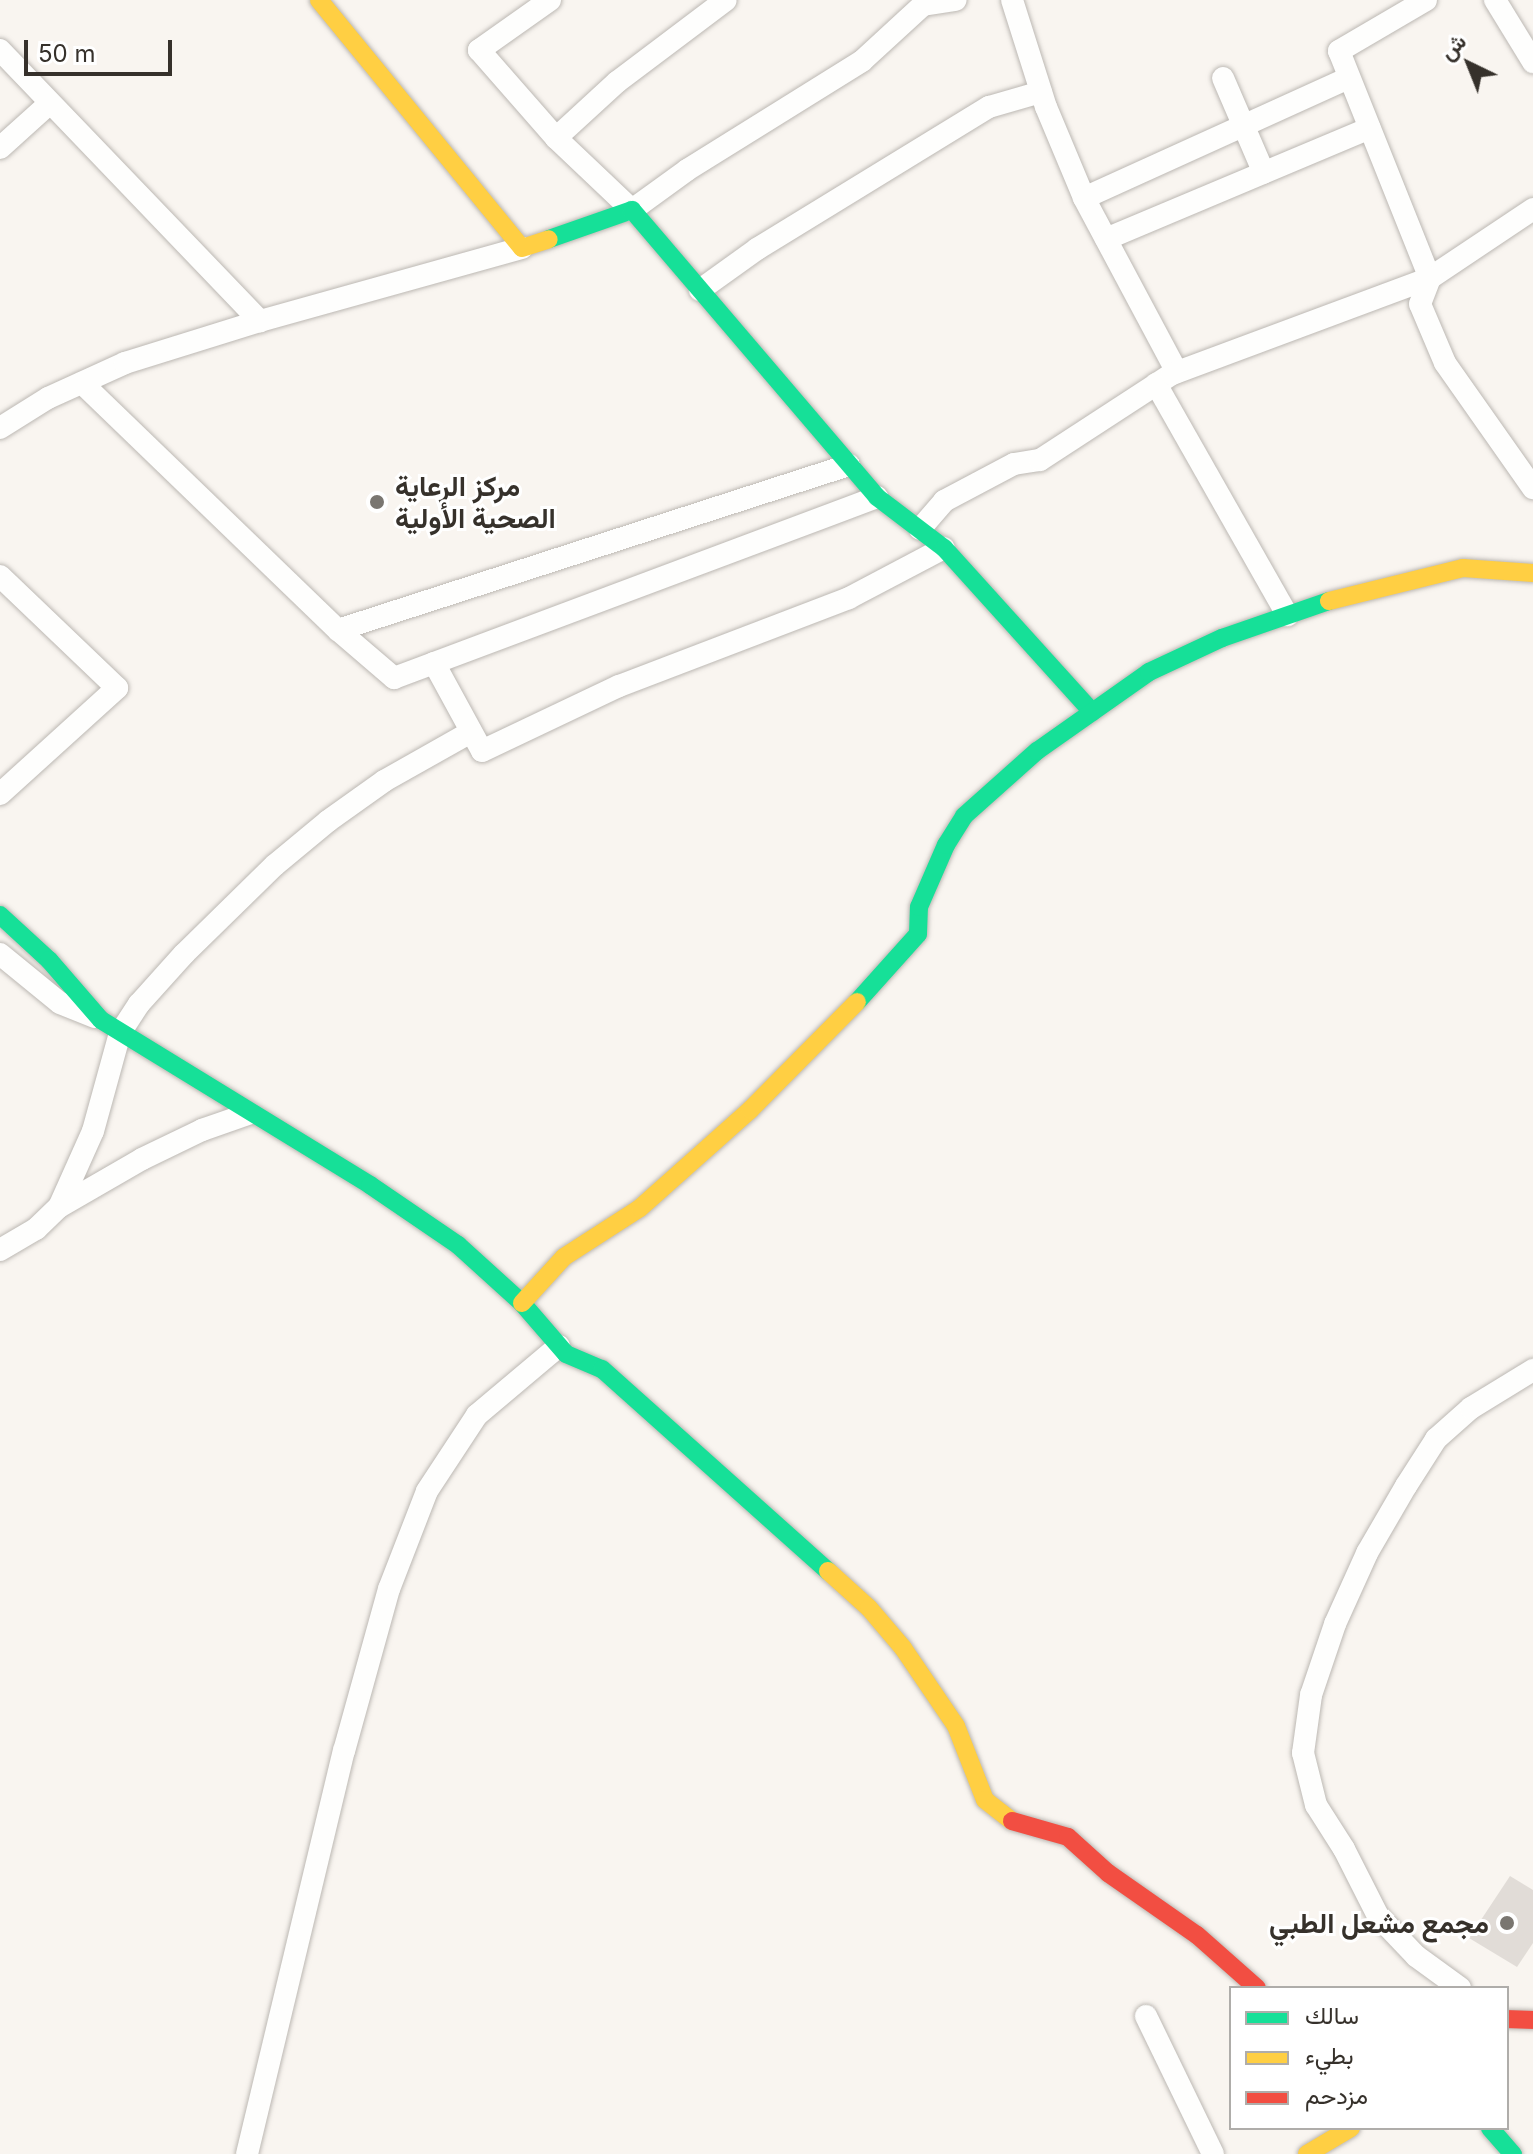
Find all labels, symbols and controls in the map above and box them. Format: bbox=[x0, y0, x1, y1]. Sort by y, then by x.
scale bar bbox=[28, 24, 176, 74]
north arrow bbox=[1429, 24, 1509, 104]
text: ش bbox=[1434, 28, 1471, 65]
text: 50 m bbox=[38, 39, 96, 68]
place label: مركز الرعاية الصحية الأولية bbox=[395, 469, 556, 535]
marker: مركز الرعاية الصحية الأولية bbox=[366, 491, 388, 513]
place label: مجمع مشعل الطبي bbox=[1269, 1906, 1489, 1940]
marker: مجمع مشعل الطبي bbox=[1496, 1912, 1518, 1934]
legend bbox=[1229, 1986, 1509, 2130]
text: سالك bbox=[1305, 2001, 1359, 2030]
text: بطيء bbox=[1305, 2041, 1354, 2070]
text: مزدحم bbox=[1305, 2081, 1368, 2110]

